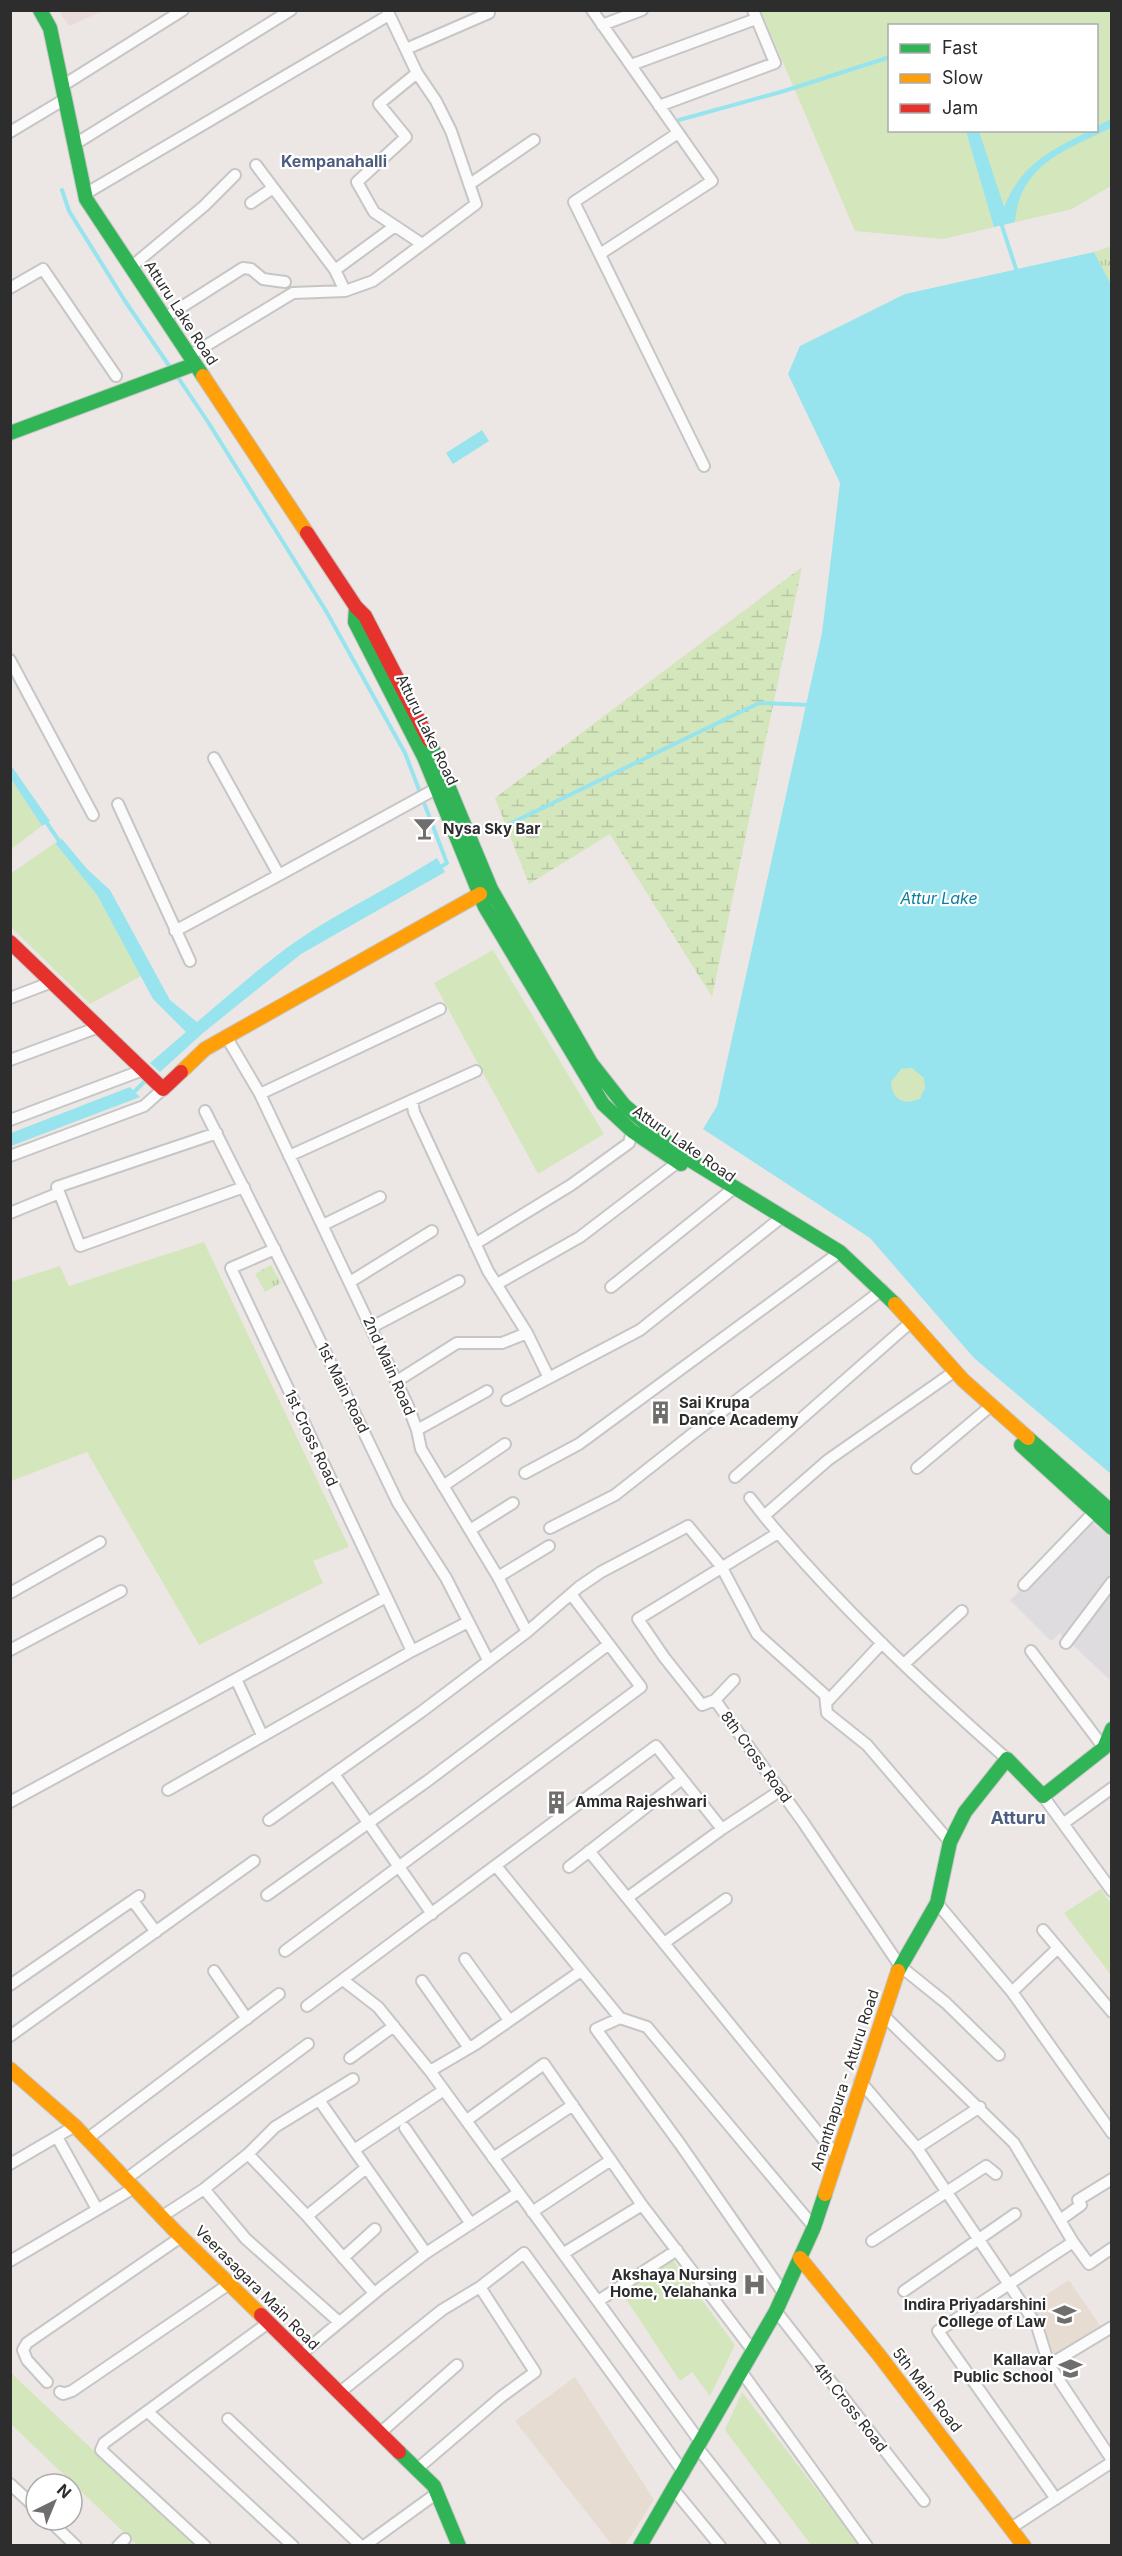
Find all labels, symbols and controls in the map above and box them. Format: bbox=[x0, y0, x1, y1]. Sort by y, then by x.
legend bbox=[888, 24, 1098, 132]
text: Fast bbox=[942, 37, 978, 58]
text: Slow bbox=[942, 67, 983, 88]
text: Jam bbox=[942, 97, 978, 118]
district label: Kempanahalli bbox=[281, 151, 387, 171]
street label: Atturu Lake Road bbox=[140, 257, 222, 369]
street label: Atturu Lake Road bbox=[392, 671, 463, 788]
bar icon: Nysa Sky Bar bbox=[412, 816, 438, 842]
place label: Nysa Sky Bar bbox=[443, 819, 540, 838]
water label: Attur Lake bbox=[899, 888, 978, 908]
street label: Atturu Lake Road bbox=[629, 1101, 739, 1186]
street label: 2nd Main Road bbox=[359, 1313, 420, 1418]
street label: 1st Main Road bbox=[313, 1340, 373, 1436]
street label: 1st Cross Road bbox=[281, 1386, 342, 1489]
place label: Sai Krupa Dance Academy bbox=[679, 1393, 799, 1429]
building icon: Sai Krupa Dance Academy bbox=[648, 1399, 674, 1425]
street label: 8th Cross Road bbox=[717, 1707, 796, 1806]
building icon: Amma Rajeshwari bbox=[544, 1789, 570, 1815]
place label: Amma Rajeshwari bbox=[575, 1792, 707, 1811]
district label: Atturu bbox=[990, 1807, 1046, 1828]
street label: Ananthapura - Atturu Road bbox=[806, 1987, 883, 2173]
street label: Veerasagara Main Road bbox=[191, 2221, 324, 2354]
place label: Akshaya Nursing Home, Yelahanka bbox=[610, 2265, 737, 2301]
hospital icon: Akshaya Nursing Home, Yelahanka bbox=[742, 2271, 768, 2297]
place label: Indira Priyadarshini College of Law bbox=[904, 2295, 1046, 2331]
school or university icon: Indira Priyadarshini College of Law bbox=[1051, 2301, 1077, 2327]
street label: 5th Main Road bbox=[889, 2344, 966, 2436]
place label: Kallavar Public School bbox=[954, 2350, 1053, 2386]
school or university icon: Kallavar Public School bbox=[1058, 2356, 1084, 2382]
street label: 4th Cross Road bbox=[809, 2358, 892, 2456]
north arrow bbox=[24, 2472, 84, 2532]
text: N bbox=[53, 2480, 76, 2503]

